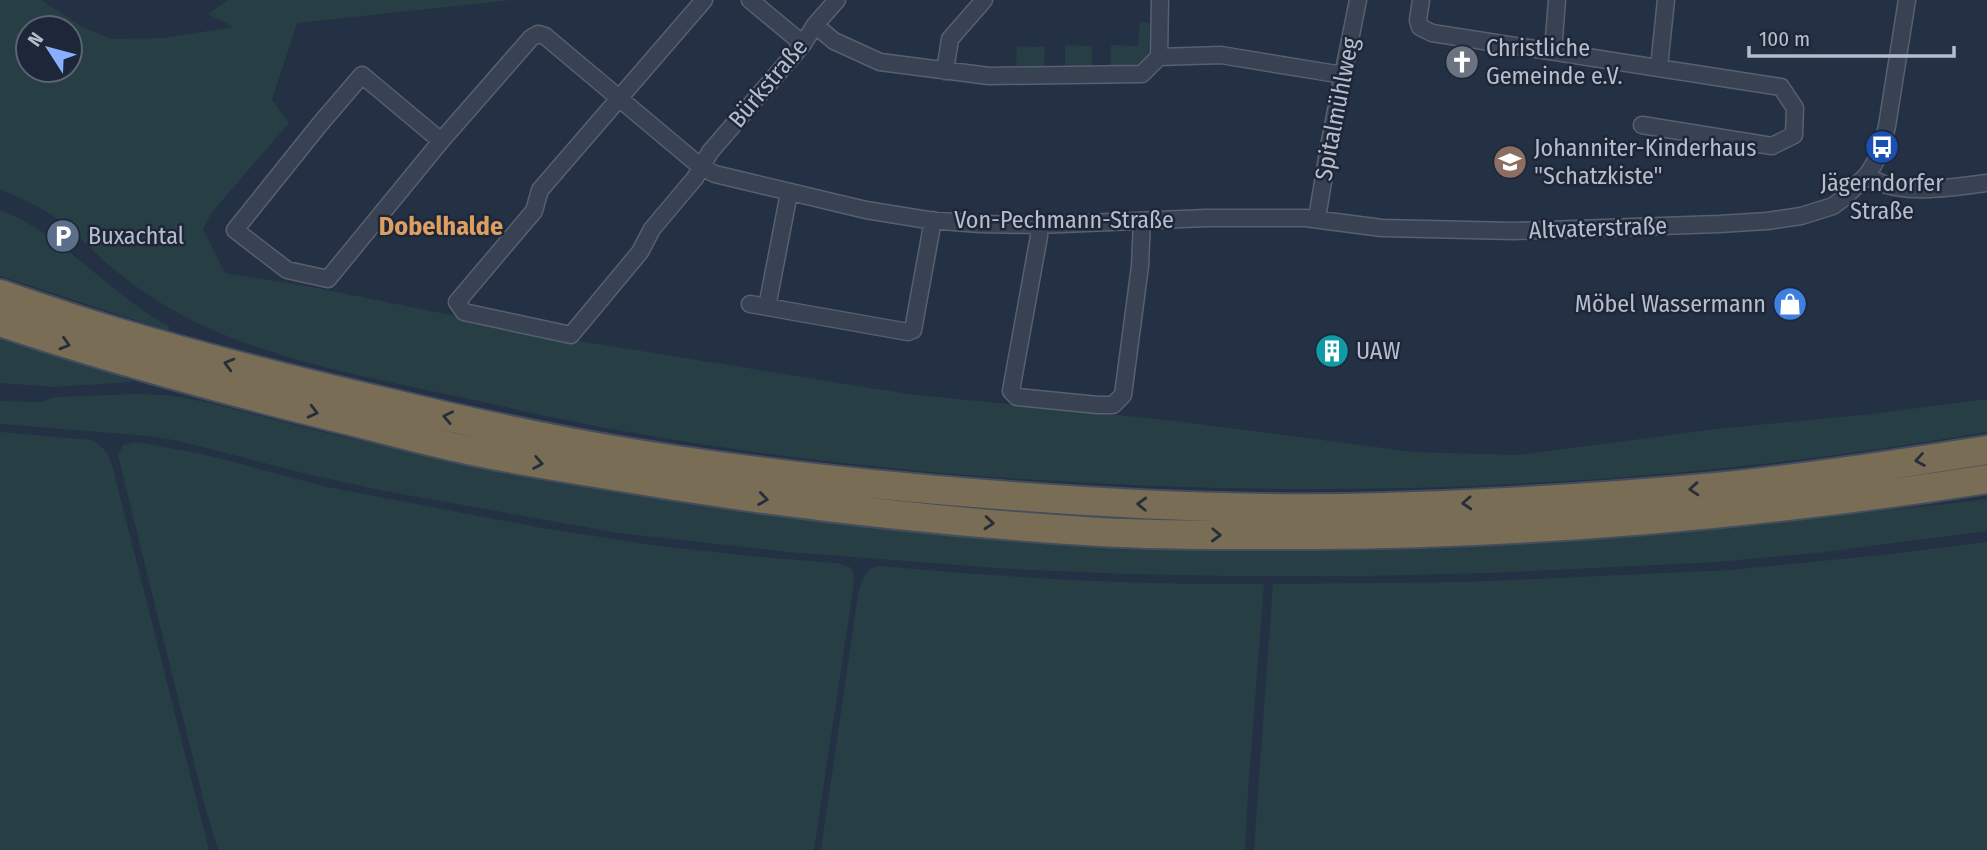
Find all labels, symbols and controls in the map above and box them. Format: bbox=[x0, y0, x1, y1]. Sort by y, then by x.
north arrow bbox=[14, 14, 84, 84]
scale bar bbox=[1749, 14, 1954, 58]
text: 100 m bbox=[1759, 26, 1810, 52]
text: N bbox=[23, 28, 48, 51]
street label: Bürkstraße bbox=[723, 33, 813, 133]
street label: Spitalmühlweg bbox=[1309, 34, 1365, 183]
place label: Christliche Gemeinde e.V. bbox=[1486, 34, 1623, 90]
church icon: Christliche Gemeinde e.V. bbox=[1443, 43, 1481, 81]
bus stop icon: Jägerndorfer Straße bbox=[1863, 128, 1901, 166]
place label: Johanniter-Kinderhaus "Schatzkiste" bbox=[1534, 134, 1756, 190]
school or university icon: Johanniter-Kinderhaus "Schatzkiste" bbox=[1491, 143, 1529, 181]
place label: Jägerndorfer Straße bbox=[1820, 169, 1944, 225]
street label: Von-Pechmann-Straße bbox=[954, 206, 1174, 234]
district label: Dobelhalde bbox=[379, 211, 503, 242]
street label: Altvaterstraße bbox=[1528, 212, 1668, 244]
parking icon: Buxachtal bbox=[44, 217, 82, 255]
place label: Buxachtal bbox=[88, 222, 184, 250]
shop icon: Möbel Wassermann bbox=[1771, 285, 1809, 323]
place label: Möbel Wassermann bbox=[1575, 290, 1766, 318]
building icon: UAW bbox=[1313, 332, 1351, 370]
one-way arrow bbox=[58, 335, 70, 350]
place label: UAW bbox=[1356, 337, 1400, 365]
one-way arrow bbox=[224, 358, 236, 372]
one-way arrow bbox=[307, 404, 319, 418]
one-way arrow bbox=[442, 410, 454, 425]
one-way arrow bbox=[1914, 452, 1926, 467]
one-way arrow bbox=[532, 455, 544, 470]
one-way arrow bbox=[1688, 481, 1699, 496]
one-way arrow bbox=[757, 491, 768, 506]
one-way arrow bbox=[1136, 496, 1147, 511]
one-way arrow bbox=[1461, 496, 1472, 511]
one-way arrow bbox=[984, 515, 995, 530]
one-way arrow bbox=[1211, 528, 1222, 543]

